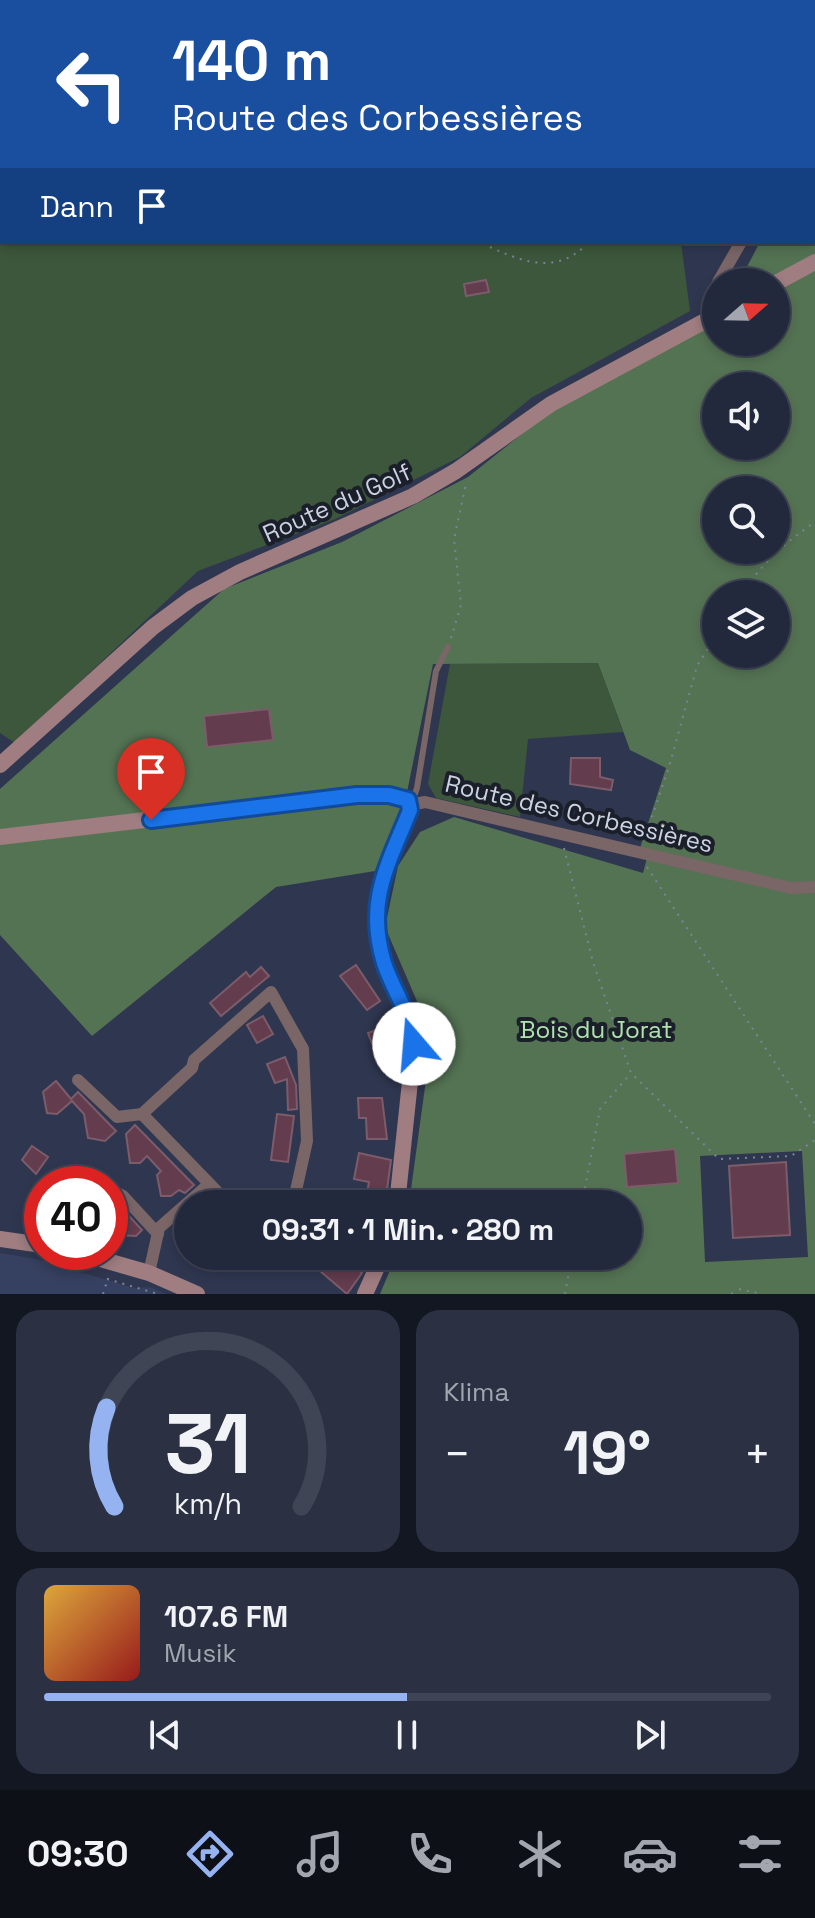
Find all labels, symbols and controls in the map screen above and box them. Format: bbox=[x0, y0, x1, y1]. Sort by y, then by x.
text: 140 m bbox=[172, 25, 331, 96]
icon: left bbox=[40, 32, 144, 136]
text: Route des Corbessières bbox=[172, 95, 583, 141]
icon: arrive bbox=[130, 184, 174, 228]
text: Dann bbox=[40, 187, 114, 226]
north arrow bbox=[702, 268, 790, 356]
map controls bbox=[702, 268, 790, 668]
button: sound bbox=[702, 372, 790, 460]
street label: Route du Golf bbox=[258, 456, 416, 549]
button: search bbox=[702, 476, 790, 564]
button: layers bbox=[702, 580, 790, 668]
pin bbox=[117, 738, 185, 820]
icon: arrive bbox=[129, 750, 173, 794]
street label: Route des Corbessières bbox=[442, 768, 716, 859]
position arrow bbox=[372, 1002, 456, 1086]
park label: Bois du Jorat bbox=[520, 1014, 672, 1045]
speed limit sign: 40 bbox=[24, 1166, 128, 1270]
text: 09:31 · 1 Min. · 280 m bbox=[262, 1210, 554, 1249]
text: Klima bbox=[444, 1375, 509, 1409]
text: 31 bbox=[164, 1391, 251, 1497]
text: 19° bbox=[563, 1415, 651, 1492]
text: − bbox=[444, 1426, 471, 1482]
text: + bbox=[744, 1426, 771, 1482]
text: km/h bbox=[174, 1486, 242, 1522]
text: 107.6 FM bbox=[164, 1597, 288, 1636]
text: Musik bbox=[164, 1636, 236, 1670]
icon: previous bbox=[143, 1713, 187, 1757]
icon: pause bbox=[385, 1713, 429, 1757]
icon: next bbox=[628, 1713, 672, 1757]
icon: directions bbox=[182, 1826, 238, 1882]
icon: music bbox=[292, 1826, 348, 1882]
icon: phone bbox=[402, 1826, 458, 1882]
icon: climate bbox=[512, 1826, 568, 1882]
icon: car bbox=[622, 1826, 678, 1882]
icon: filters bbox=[732, 1826, 788, 1882]
text: 09:30 bbox=[27, 1831, 128, 1877]

